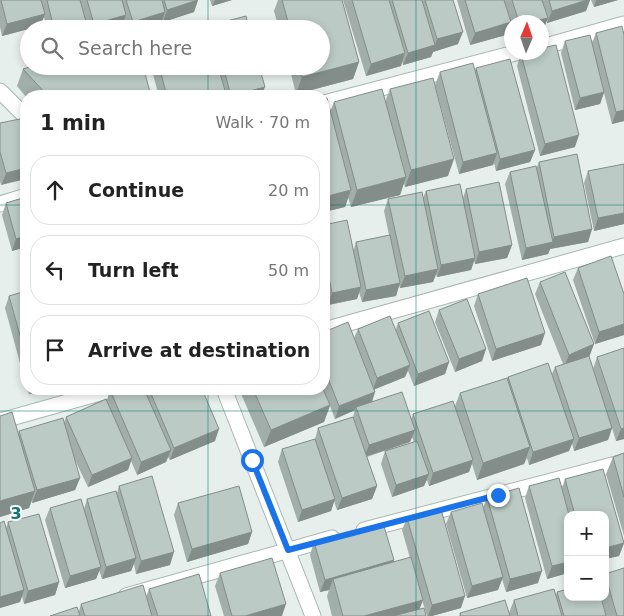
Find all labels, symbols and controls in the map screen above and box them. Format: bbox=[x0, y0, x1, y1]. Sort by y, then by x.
north arrow bbox=[504, 15, 549, 60]
search box bbox=[20, 20, 330, 75]
icon: search bbox=[38, 34, 66, 62]
text: Search here bbox=[78, 37, 192, 59]
text: 1 min bbox=[40, 111, 106, 135]
text: Walk · 70 m bbox=[215, 113, 310, 132]
icon: ahead bbox=[41, 176, 69, 204]
text: Continue bbox=[88, 179, 184, 201]
text: 20 m bbox=[268, 181, 309, 200]
icon: left bbox=[41, 256, 69, 284]
text: Turn left bbox=[88, 259, 179, 281]
text: 50 m bbox=[268, 261, 309, 280]
icon: arrive bbox=[41, 336, 69, 364]
text: Arrive at destination bbox=[88, 339, 310, 361]
route start bbox=[241, 449, 264, 472]
route end bbox=[487, 484, 510, 507]
text: 3 bbox=[10, 504, 22, 523]
map controls bbox=[564, 511, 609, 601]
button: + bbox=[564, 511, 609, 556]
button: − bbox=[564, 556, 609, 601]

